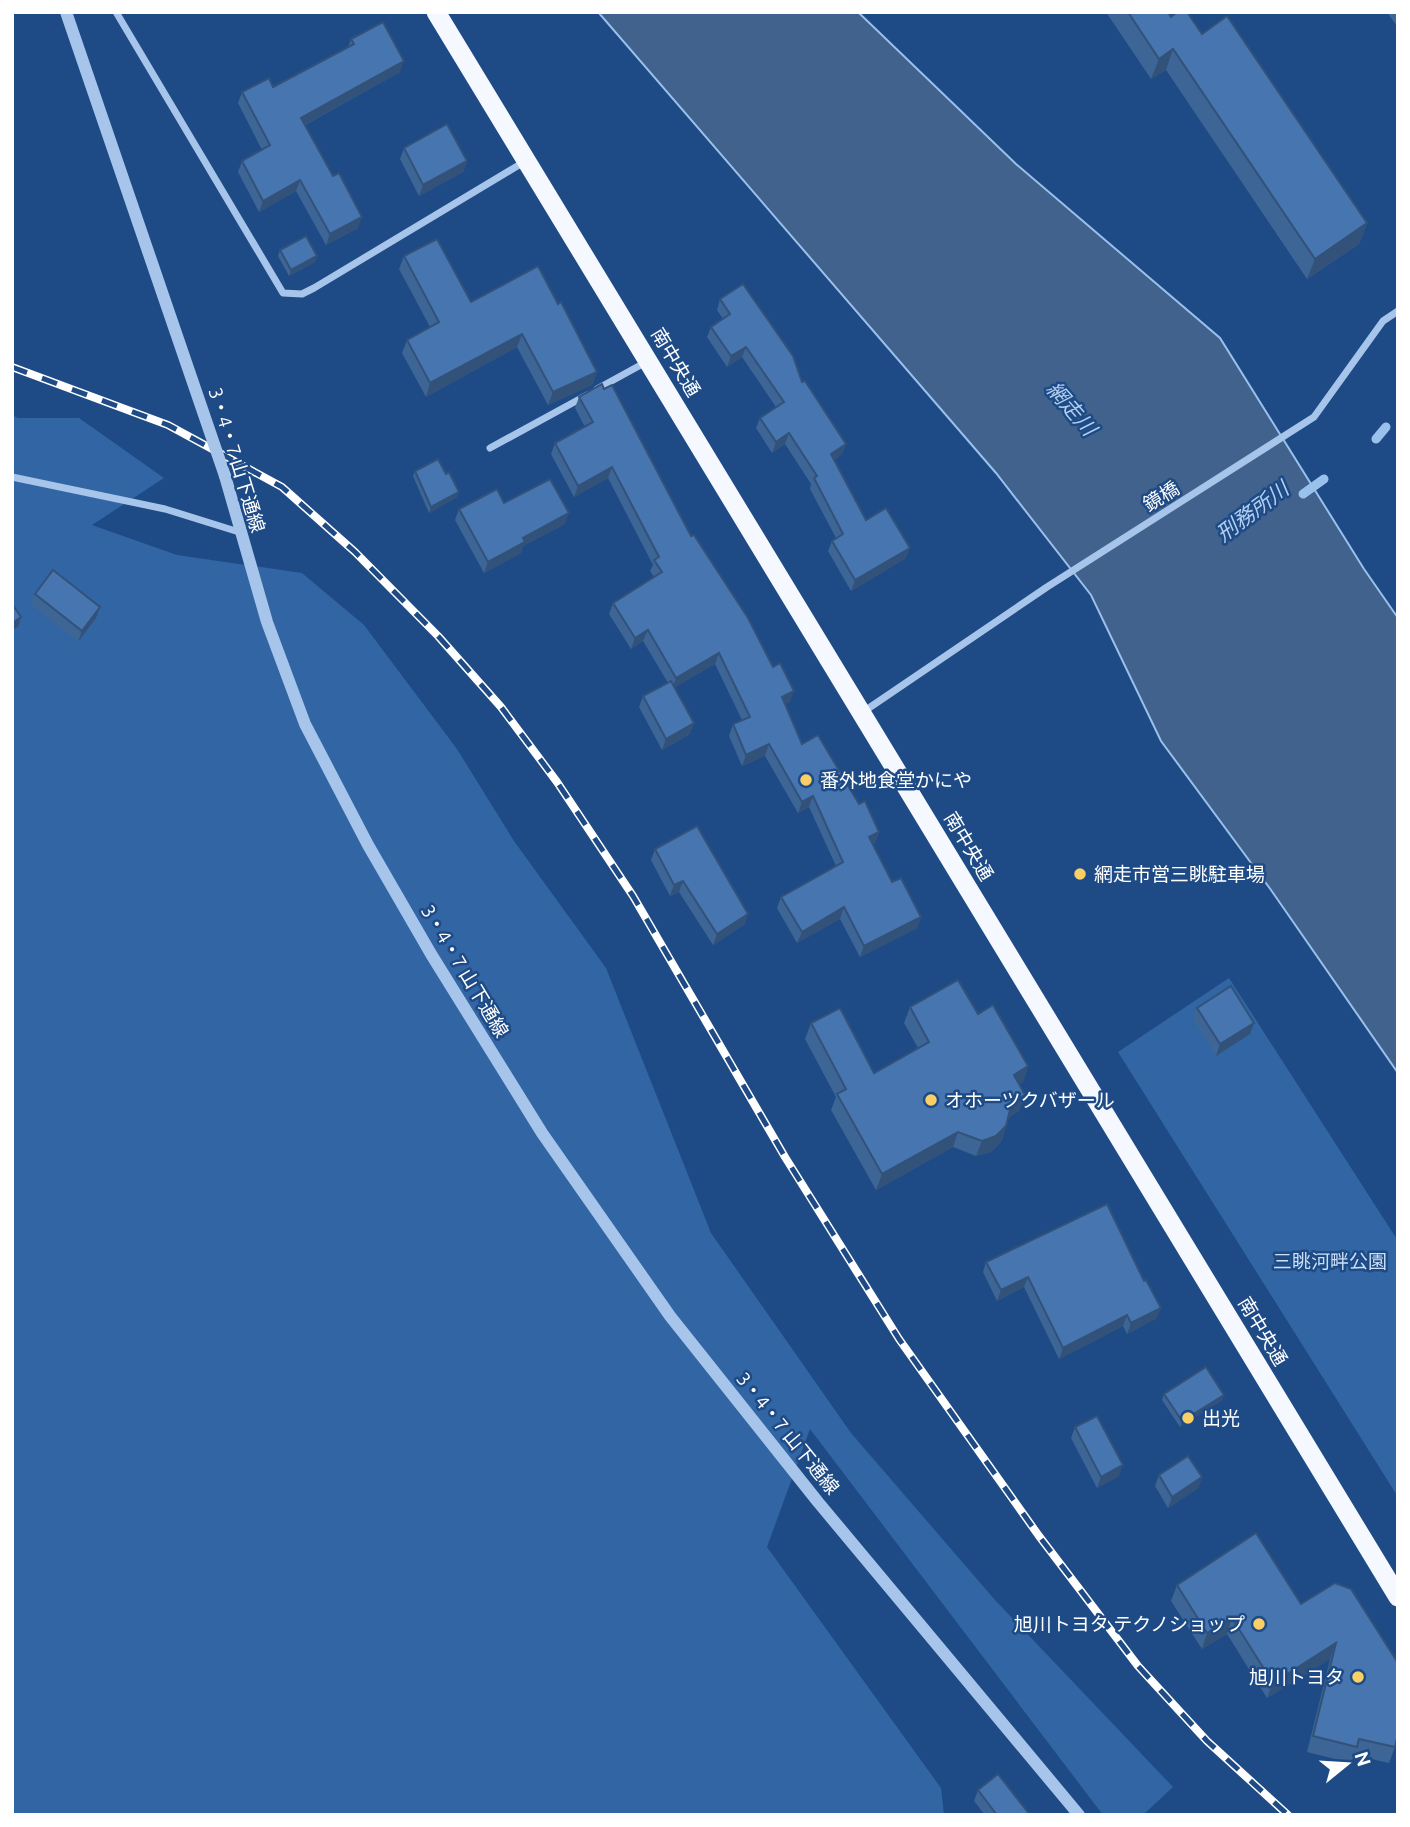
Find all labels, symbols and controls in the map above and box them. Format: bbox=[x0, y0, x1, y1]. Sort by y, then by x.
street label: 南中央通 bbox=[647, 324, 705, 400]
water label: 網走川 bbox=[1042, 376, 1103, 441]
street label: 3・4・7 山下通線 bbox=[204, 385, 270, 535]
water label: 刑務所川 bbox=[1211, 475, 1294, 546]
street label: 鏡橋 bbox=[1139, 477, 1183, 515]
place label: 番外地食堂かにや bbox=[820, 769, 972, 791]
marker: 番外地食堂かにや bbox=[798, 772, 814, 788]
street label: 南中央通 bbox=[940, 808, 998, 884]
place label: 網走市営三眺駐車場 bbox=[1094, 863, 1265, 885]
marker: 網走市営三眺駐車場 bbox=[1072, 866, 1088, 882]
street label: 3・4・7 山下通線 bbox=[417, 901, 513, 1041]
place label: オホーツクバザール bbox=[945, 1089, 1115, 1111]
marker: オホーツクバザール bbox=[923, 1092, 939, 1108]
park label: 三眺河畔公園 bbox=[1273, 1250, 1387, 1272]
street label: 南中央通 bbox=[1234, 1293, 1292, 1369]
street label: 3・4・7 山下通線 bbox=[732, 1368, 844, 1498]
place label: 出光 bbox=[1202, 1407, 1240, 1429]
marker: 出光 bbox=[1180, 1410, 1196, 1426]
place label: 旭川トヨタ テクノショップ bbox=[1014, 1613, 1245, 1635]
marker: 旭川トヨタ テクノショップ bbox=[1251, 1616, 1267, 1632]
place label: 旭川トヨタ bbox=[1249, 1666, 1344, 1688]
marker: 旭川トヨタ bbox=[1350, 1669, 1366, 1685]
north arrow bbox=[1312, 1729, 1382, 1799]
text: N bbox=[1351, 1749, 1376, 1769]

